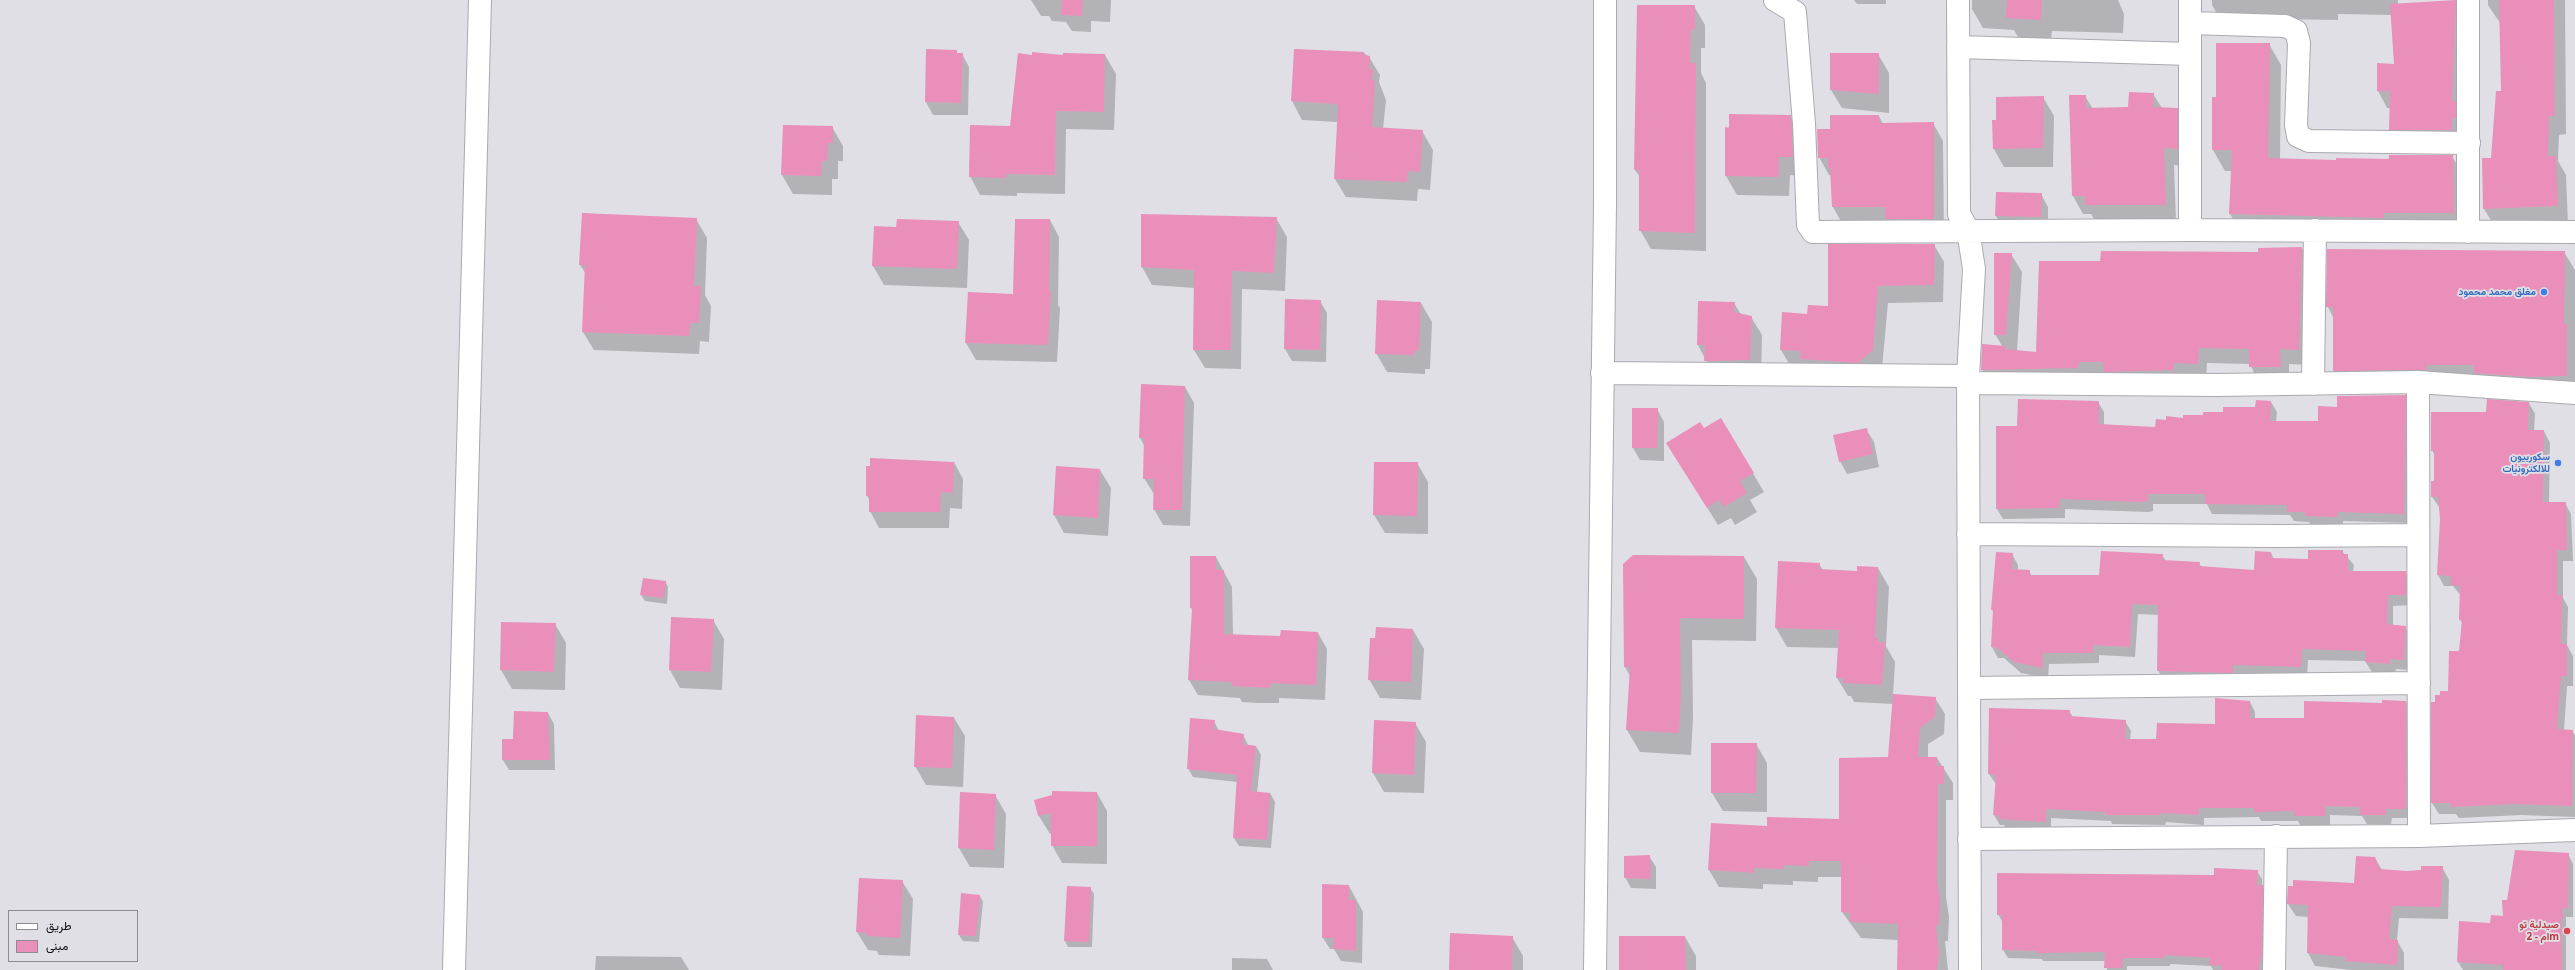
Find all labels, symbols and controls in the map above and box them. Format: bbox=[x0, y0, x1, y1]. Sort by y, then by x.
place label: مغلق محمد محمود bbox=[2459, 286, 2536, 298]
marker: مغلق محمد محمود bbox=[2539, 287, 2549, 297]
place label: سكوربيون للالكترونيات bbox=[2502, 451, 2550, 474]
marker: سكوربيون للالكترونيات bbox=[2553, 458, 2563, 468]
legend bbox=[8, 910, 138, 962]
text: طريق bbox=[46, 917, 71, 934]
place label: صيدلية تو ام - 2m bbox=[2519, 919, 2559, 942]
marker: صيدلية تو ام - 2m bbox=[2562, 926, 2572, 936]
text: مبنى bbox=[46, 937, 68, 954]

